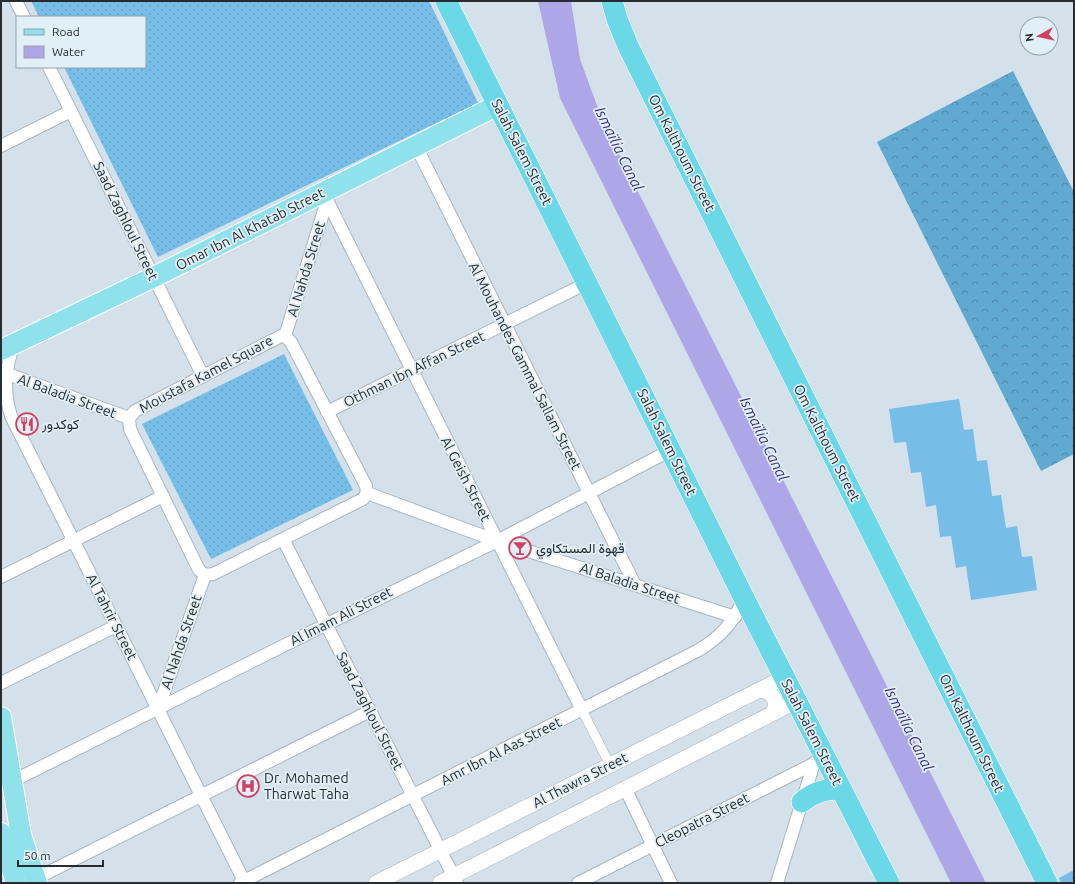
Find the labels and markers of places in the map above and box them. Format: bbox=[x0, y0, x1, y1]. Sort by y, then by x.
restaurant icon: كوكدور bbox=[14, 411, 40, 437]
place label: كوكدور bbox=[41, 416, 79, 433]
bar icon: قهوة المستكاوي bbox=[507, 535, 533, 561]
place label: قهوة المستكاوي bbox=[536, 540, 625, 560]
place label: Dr. Mohamed Tharwat Taha bbox=[264, 770, 349, 802]
hospital icon: Dr. Mohamed Tharwat Taha bbox=[235, 773, 261, 799]

